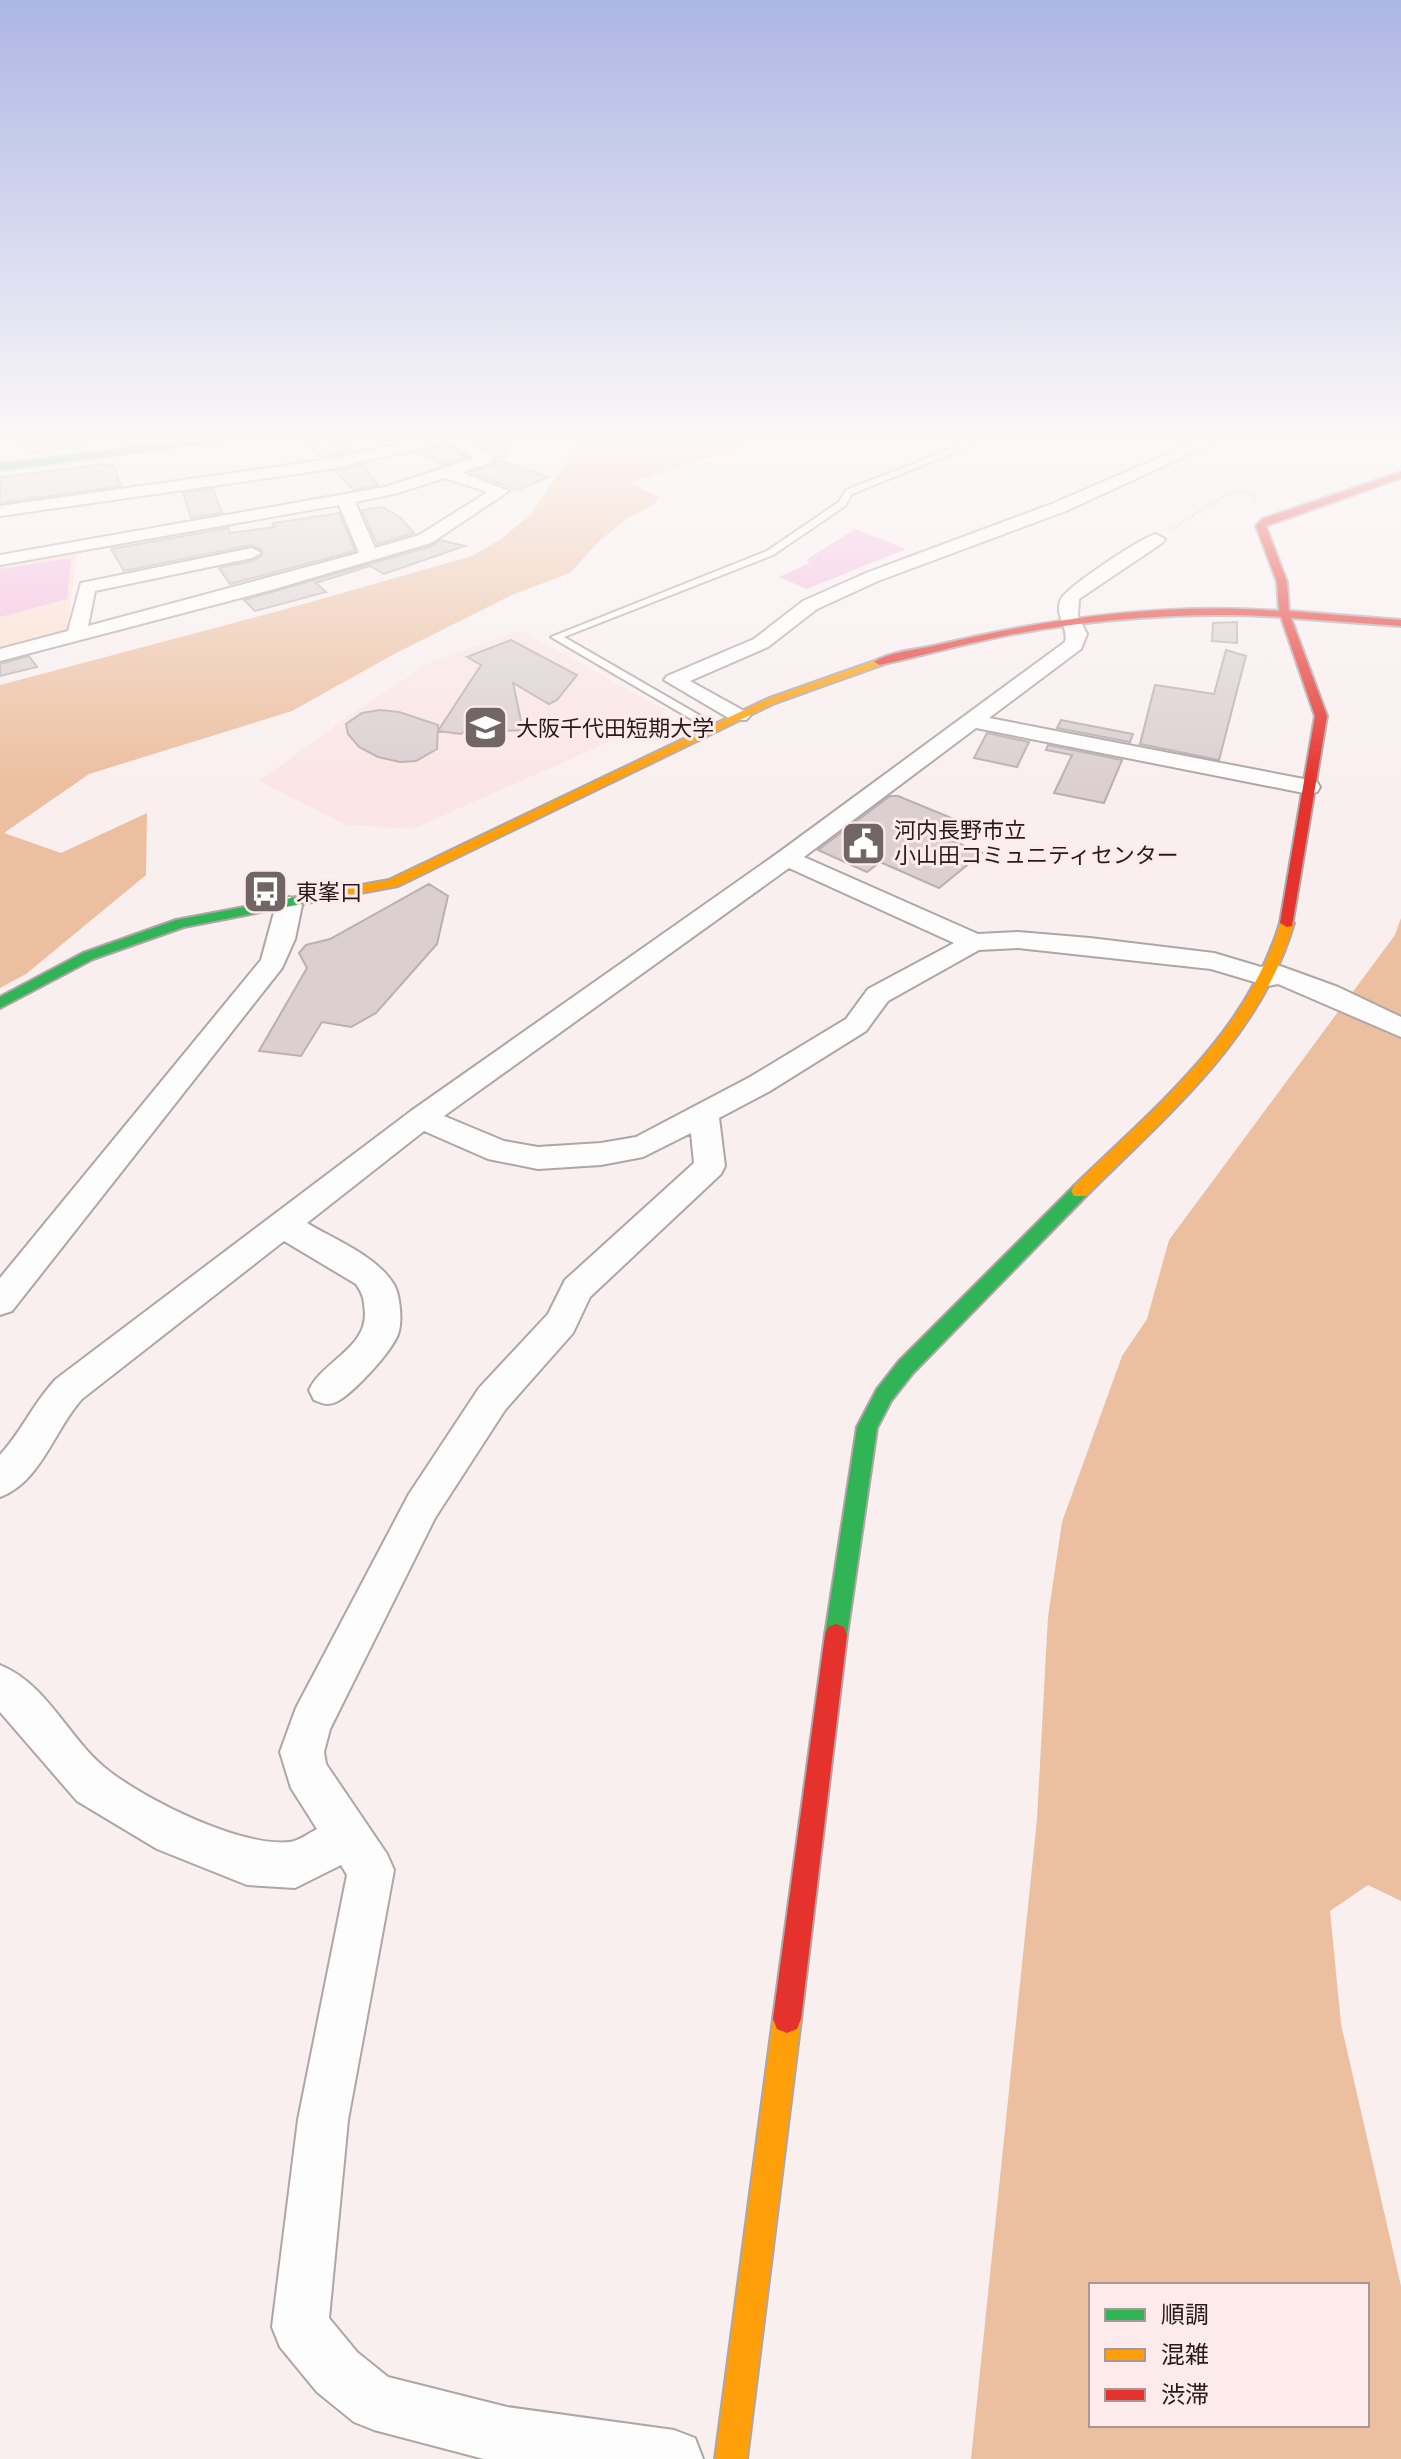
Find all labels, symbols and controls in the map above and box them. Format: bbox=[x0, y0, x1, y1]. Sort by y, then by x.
school or university icon: 大阪千代田短期大学 bbox=[461, 704, 509, 752]
place label: 大阪千代田短期大学 bbox=[516, 715, 714, 742]
place label: 河内長野市立 小山田コミュニティセンター bbox=[894, 817, 1179, 869]
public building icon: 河内長野市立 小山田コミュニティセンター bbox=[839, 819, 887, 867]
bus stop icon: 東峯口 bbox=[241, 868, 289, 916]
place label: 東峯口 bbox=[296, 879, 362, 906]
legend bbox=[1089, 2283, 1369, 2427]
text: 順調 bbox=[1161, 2300, 1209, 2329]
text: 混雑 bbox=[1161, 2340, 1209, 2369]
text: 渋滞 bbox=[1161, 2380, 1209, 2409]

